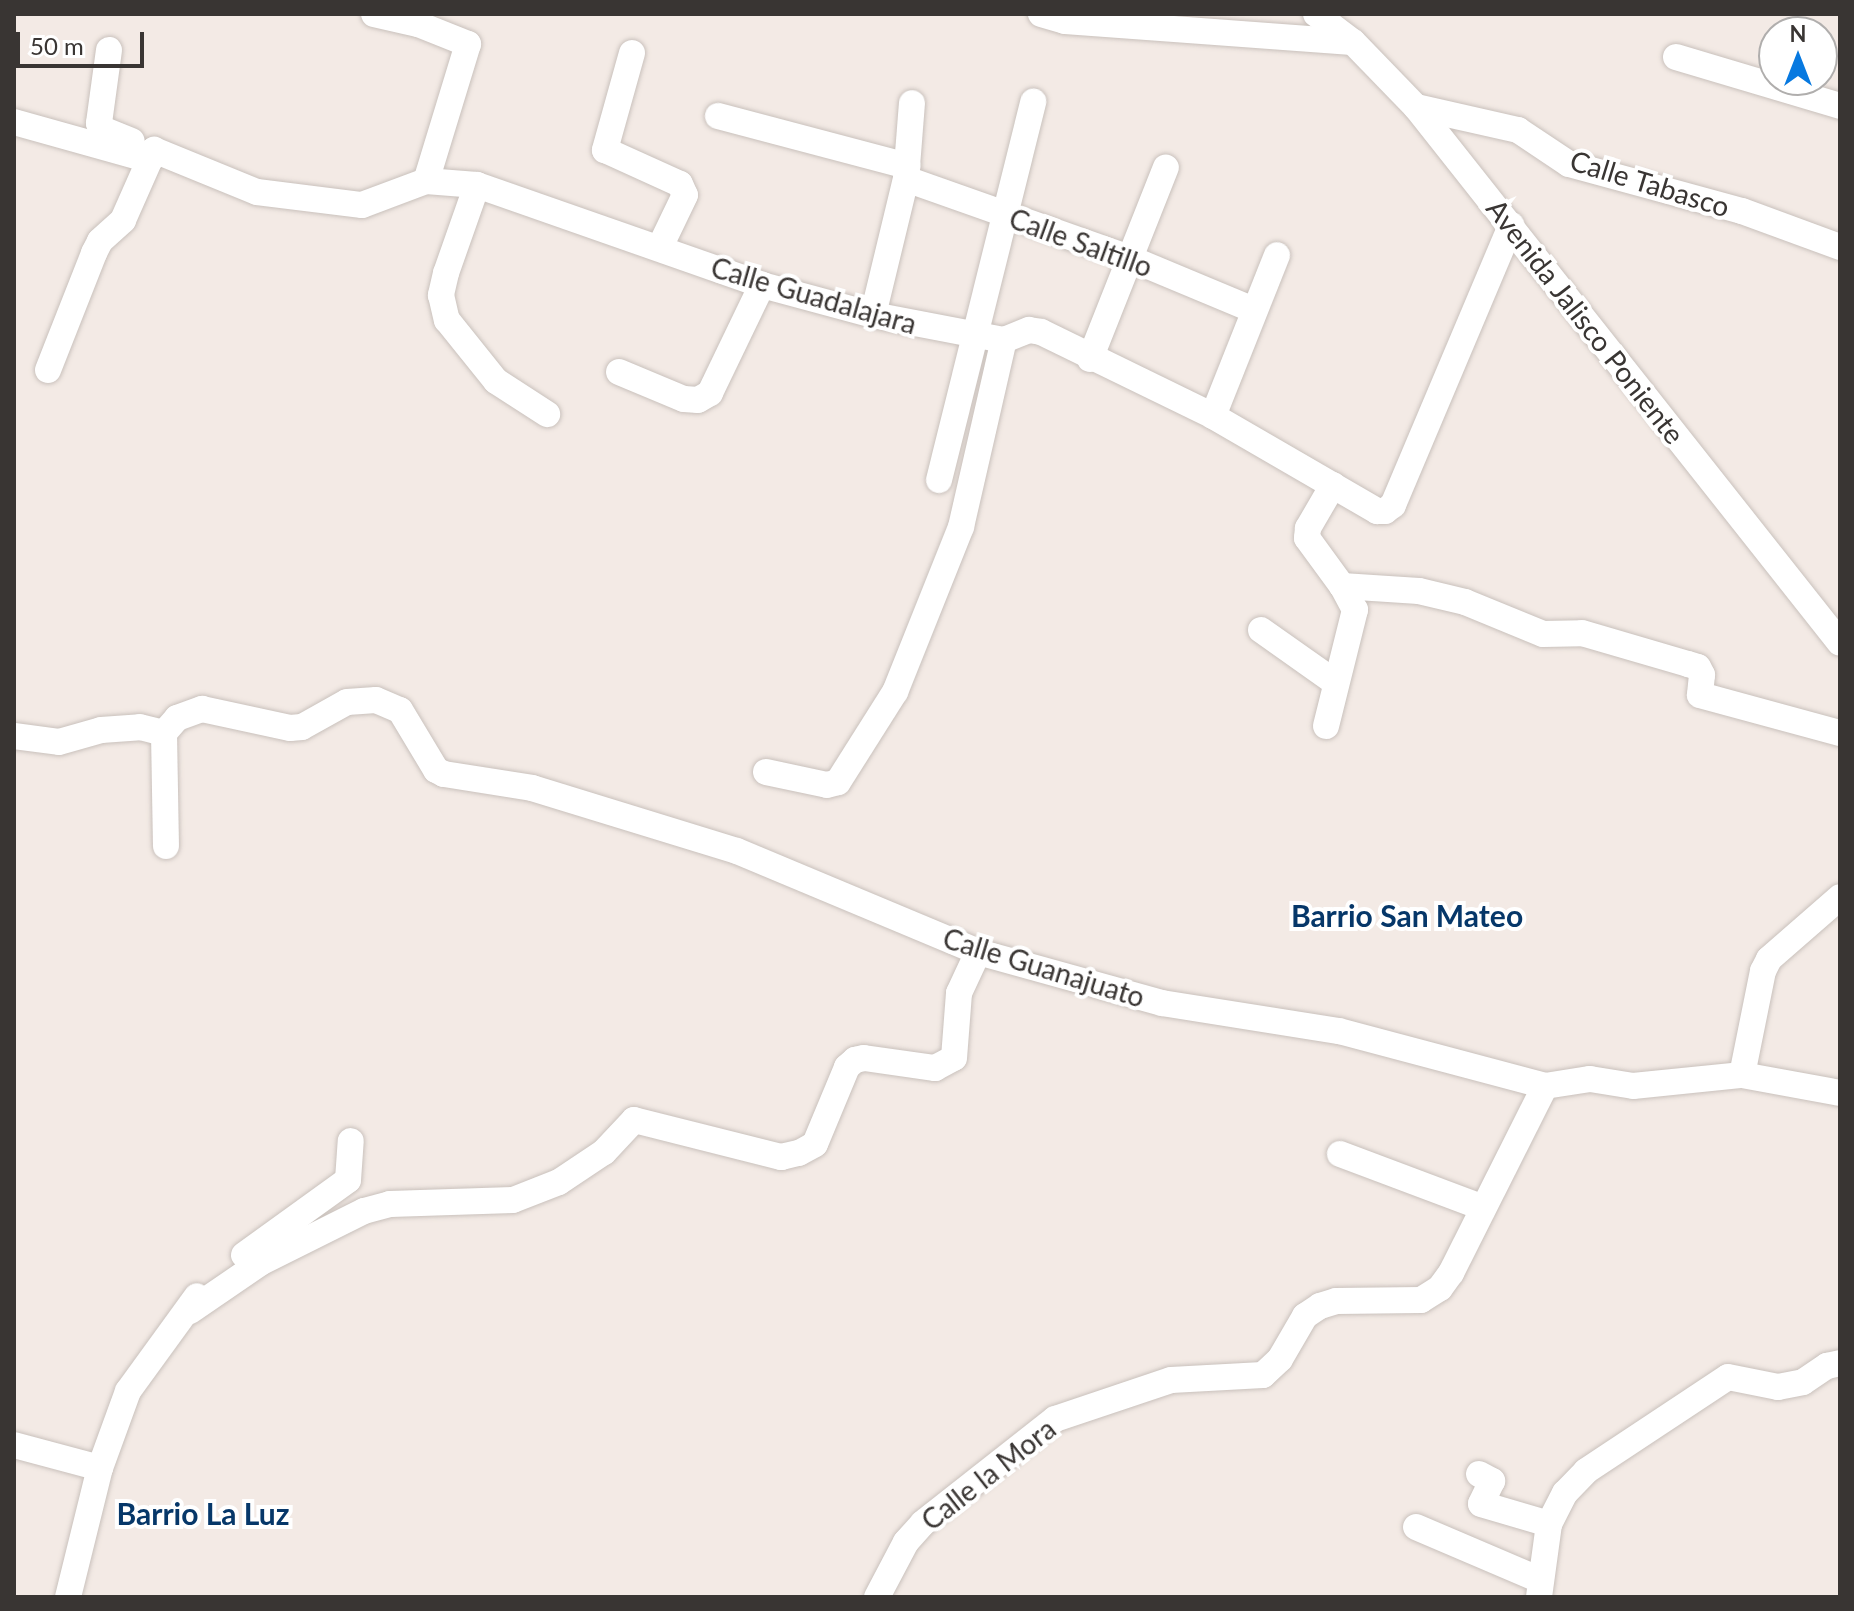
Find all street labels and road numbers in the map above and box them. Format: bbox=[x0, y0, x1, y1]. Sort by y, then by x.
street label: Calle Tabasco bbox=[1566, 143, 1734, 223]
street label: Avenida Jalisco Poniente bbox=[1480, 192, 1692, 450]
street label: Calle Saltillo bbox=[1005, 201, 1157, 283]
street label: Calle Guadalajara bbox=[707, 250, 921, 340]
street label: Calle Guanajuato bbox=[939, 920, 1149, 1014]
street label: Calle la Mora bbox=[914, 1411, 1062, 1537]

